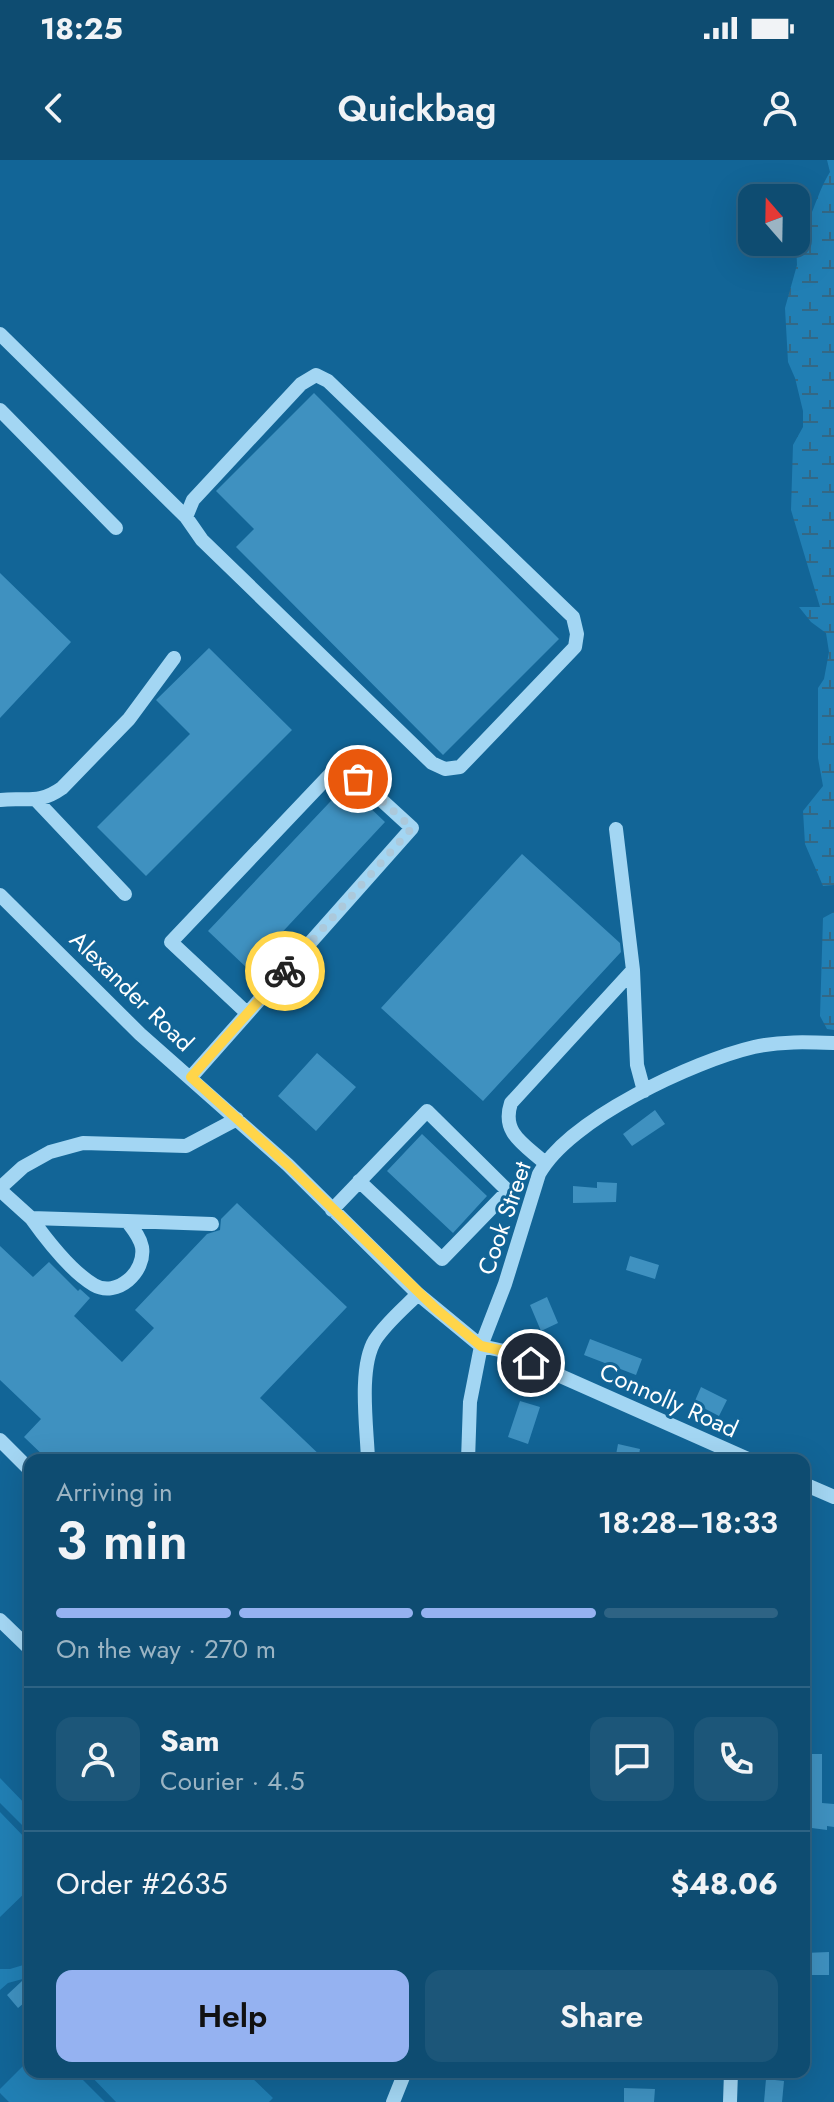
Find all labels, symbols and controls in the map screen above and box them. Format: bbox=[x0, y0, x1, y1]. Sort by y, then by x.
text: 18:25 bbox=[40, 7, 123, 50]
text: Quickbag bbox=[338, 82, 496, 134]
icon: back bbox=[32, 86, 76, 130]
icon: person bbox=[758, 86, 802, 130]
north arrow bbox=[738, 184, 810, 256]
map controls bbox=[738, 184, 810, 256]
pin bbox=[324, 745, 392, 813]
icon: bag bbox=[336, 757, 380, 801]
street label: Alexander Road bbox=[62, 923, 202, 1059]
courier bbox=[245, 931, 325, 1011]
icon: bike bbox=[263, 949, 307, 993]
street label: Cook Street bbox=[468, 1156, 540, 1279]
pin bbox=[497, 1329, 565, 1397]
icon: home bbox=[509, 1341, 553, 1385]
street label: Connolly Road bbox=[594, 1354, 744, 1446]
text: Arriving in bbox=[56, 1473, 173, 1511]
text: 18:28–18:33 bbox=[598, 1501, 778, 1544]
text: 3 min bbox=[56, 1503, 188, 1579]
text: On the way · 270 m bbox=[56, 1630, 276, 1668]
button: person bbox=[56, 1717, 140, 1801]
button: chat bbox=[590, 1717, 674, 1801]
button: phone bbox=[694, 1717, 778, 1801]
text: Sam bbox=[160, 1719, 220, 1762]
text: Courier · 4.5 bbox=[160, 1762, 305, 1800]
text: Order #2635 bbox=[56, 1862, 228, 1905]
text: $48.06 bbox=[670, 1862, 778, 1905]
button: Help bbox=[56, 1970, 409, 2062]
button: Share bbox=[425, 1970, 778, 2062]

